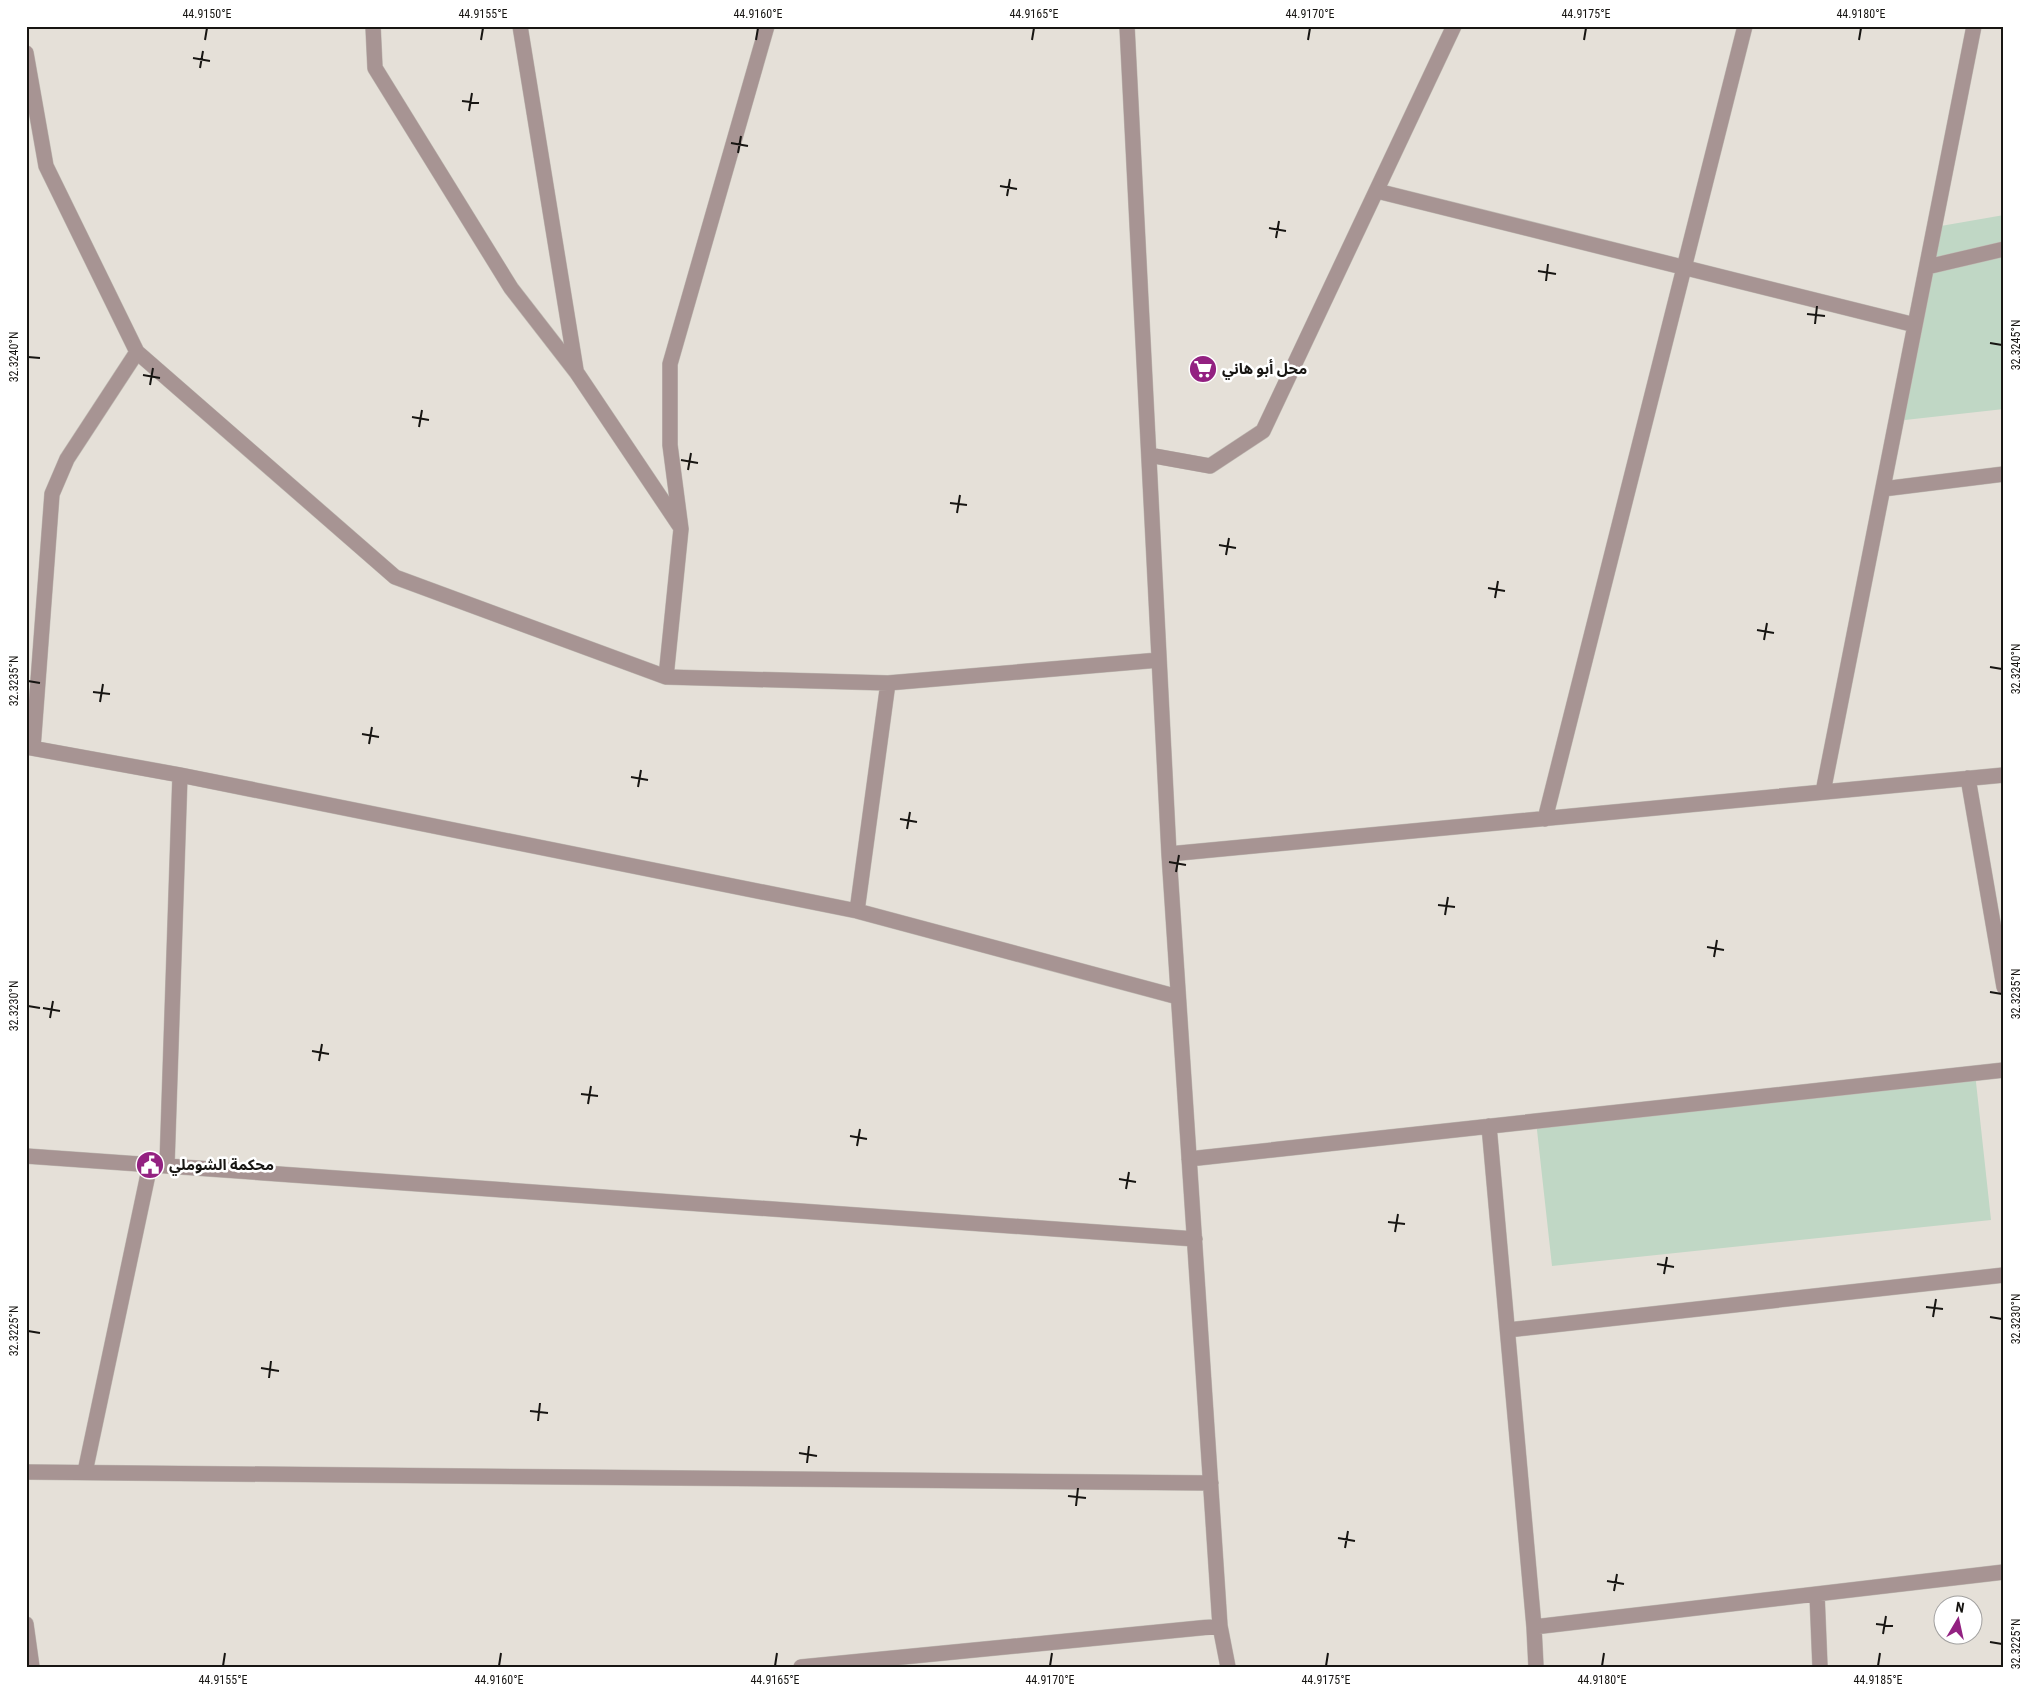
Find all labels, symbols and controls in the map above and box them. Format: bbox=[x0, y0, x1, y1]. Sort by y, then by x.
text: 44.9150°E bbox=[182, 7, 232, 21]
text: 44.9155°E bbox=[458, 7, 508, 21]
text: 44.9160°E bbox=[733, 7, 783, 21]
text: 44.9165°E bbox=[1009, 7, 1059, 21]
text: 44.9170°E bbox=[1285, 7, 1335, 21]
text: 44.9175°E bbox=[1561, 7, 1611, 21]
text: 44.9180°E bbox=[1836, 7, 1886, 21]
text: 32.3245°N bbox=[2009, 320, 2023, 370]
text: 32.3240°N bbox=[7, 332, 21, 382]
supermarket icon: محل أبو هاني bbox=[1188, 354, 1218, 384]
place label: محل أبو هاني bbox=[1222, 359, 1307, 380]
text: 32.3240°N bbox=[2009, 644, 2023, 694]
text: 32.3235°N bbox=[7, 656, 21, 706]
text: 32.3235°N bbox=[2009, 969, 2023, 1019]
text: 32.3230°N bbox=[7, 981, 21, 1031]
public building icon: محكمة الشوملي bbox=[135, 1150, 165, 1180]
place label: محكمة الشوملي bbox=[169, 1156, 274, 1176]
text: 32.3230°N bbox=[2009, 1294, 2023, 1344]
text: 32.3225°N bbox=[7, 1306, 21, 1356]
north arrow bbox=[1932, 1596, 1982, 1646]
text: N bbox=[1955, 1599, 1966, 1616]
text: 32.3225°N bbox=[2009, 1619, 2023, 1669]
text: 44.9155°E bbox=[198, 1673, 248, 1687]
text: 44.9160°E bbox=[474, 1673, 524, 1687]
text: 44.9165°E bbox=[750, 1673, 800, 1687]
text: 44.9170°E bbox=[1025, 1673, 1075, 1687]
text: 44.9175°E bbox=[1301, 1673, 1351, 1687]
text: 44.9180°E bbox=[1577, 1673, 1627, 1687]
text: 44.9185°E bbox=[1853, 1673, 1903, 1687]

